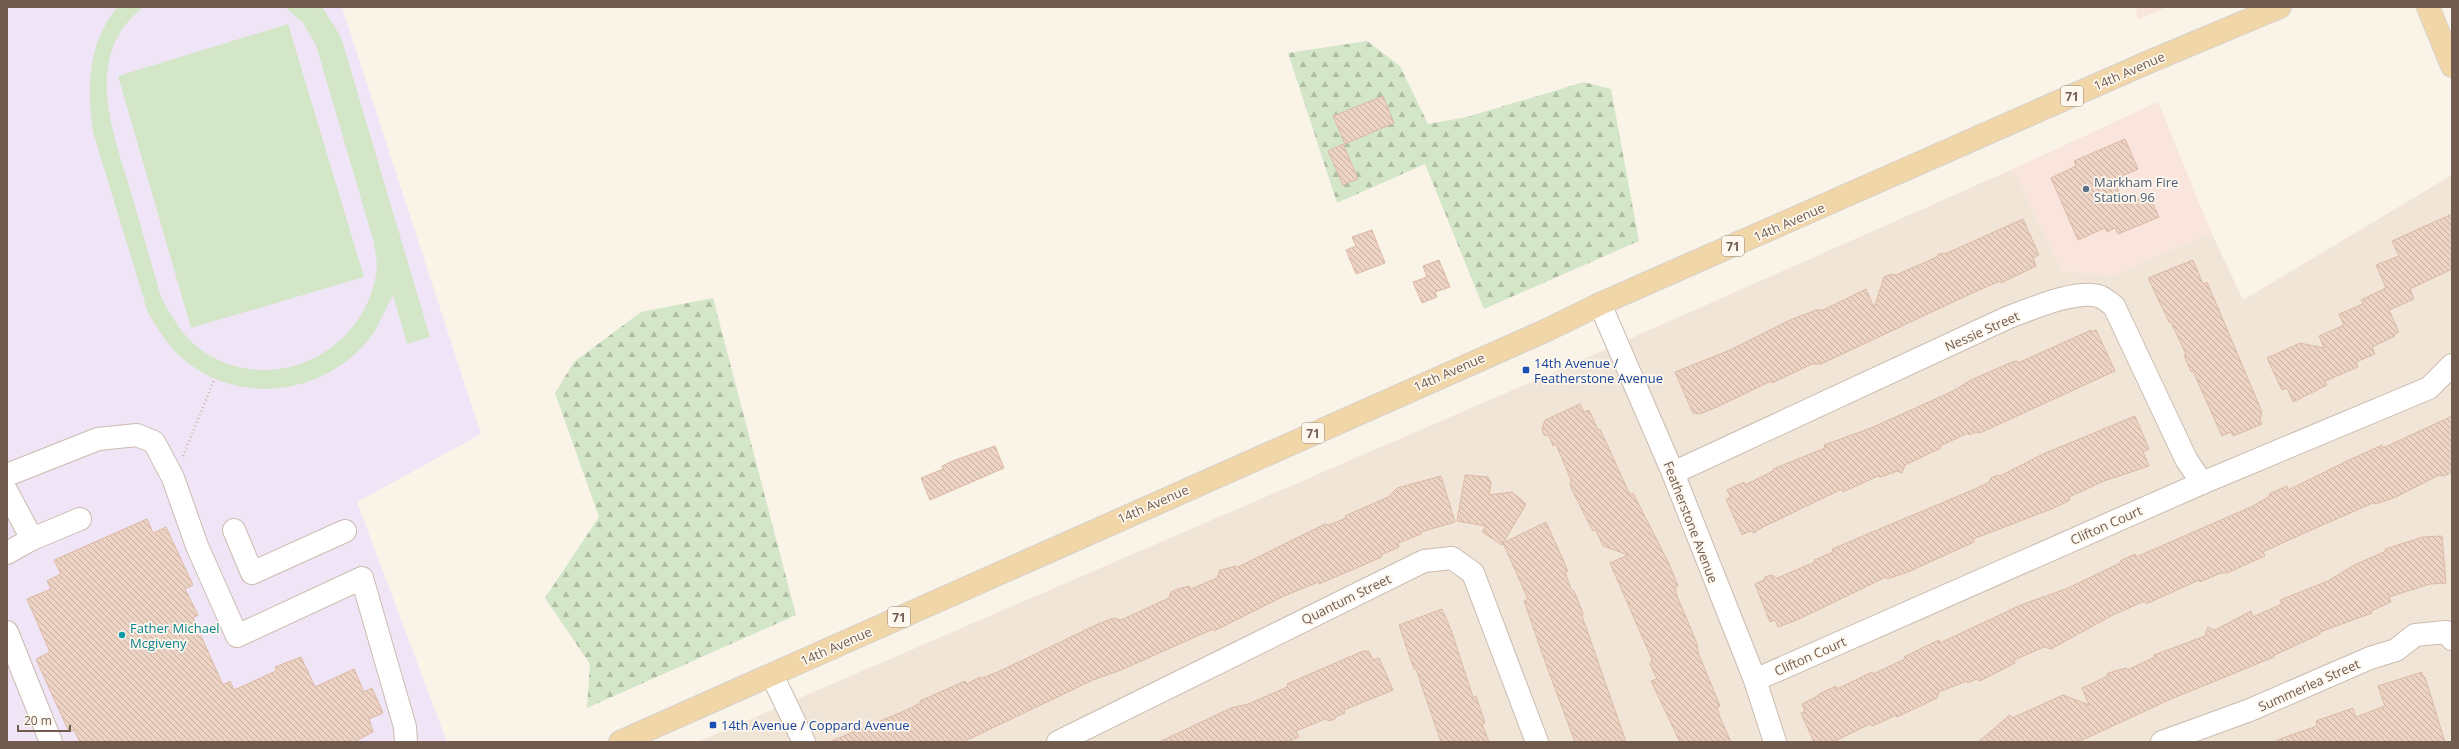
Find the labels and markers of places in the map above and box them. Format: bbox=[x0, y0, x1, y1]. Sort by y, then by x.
place label: Markham Fire Station 96 bbox=[2094, 173, 2178, 206]
marker: Markham Fire Station 96 bbox=[2081, 184, 2091, 194]
place label: 14th Avenue / Featherstone Avenue bbox=[1534, 354, 1663, 387]
marker: 14th Avenue / Featherstone Avenue bbox=[1521, 365, 1531, 375]
place label: Father Michael Mcgiveny bbox=[130, 619, 220, 652]
marker: Father Michael Mcgiveny bbox=[117, 630, 127, 640]
place label: 14th Avenue / Coppard Avenue bbox=[721, 716, 910, 734]
marker: 14th Avenue / Coppard Avenue bbox=[708, 720, 718, 730]

